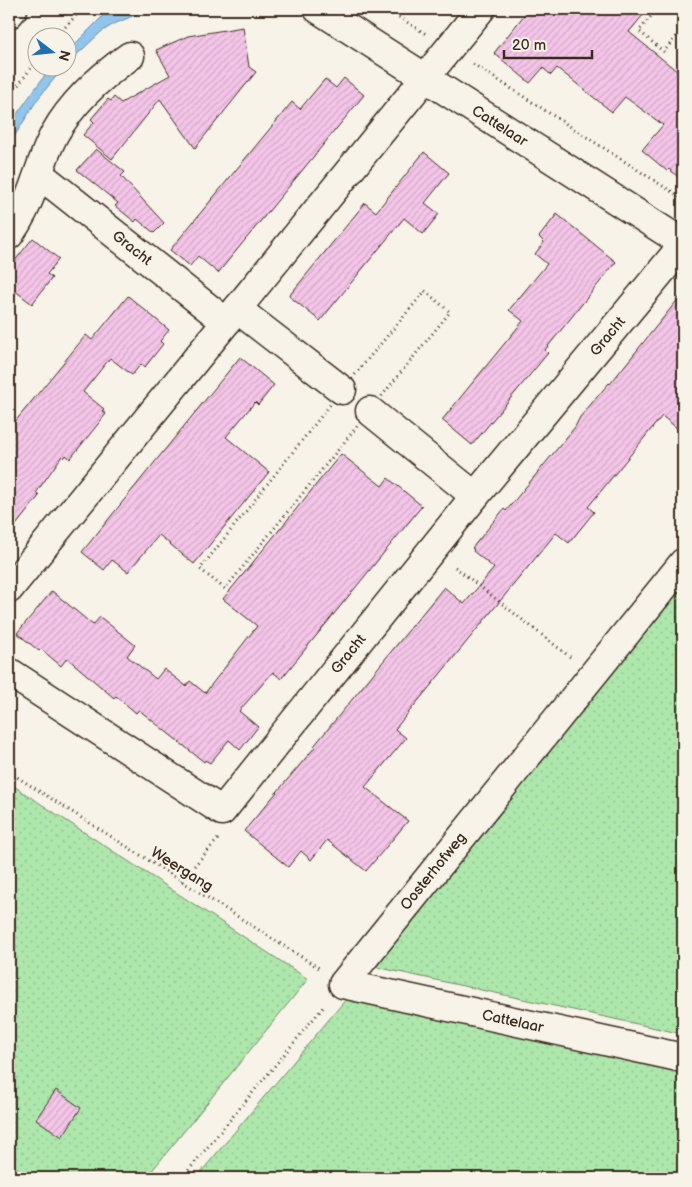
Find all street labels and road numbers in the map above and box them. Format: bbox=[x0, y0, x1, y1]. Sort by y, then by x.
street label: Cattelaar bbox=[468, 101, 531, 151]
street label: Gracht bbox=[108, 227, 156, 270]
street label: Gracht bbox=[586, 312, 630, 360]
street label: Gracht bbox=[327, 630, 371, 678]
street label: Oosterhofweg bbox=[396, 829, 471, 914]
street label: Weergang bbox=[147, 843, 216, 896]
street label: Cattelaar bbox=[480, 1006, 546, 1038]

